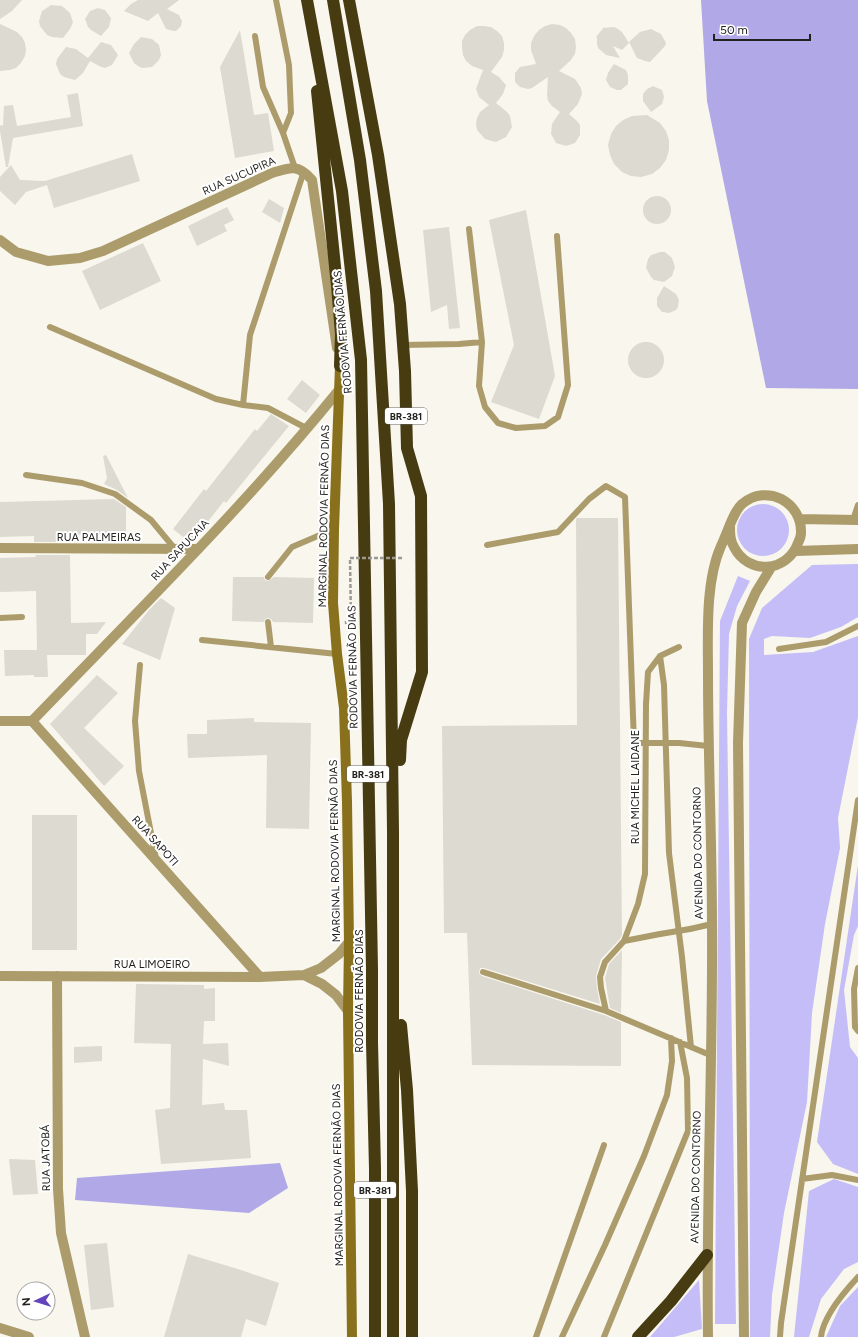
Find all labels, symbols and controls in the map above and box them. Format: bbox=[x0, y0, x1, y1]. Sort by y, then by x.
scale bar bbox=[714, 16, 810, 42]
text: 50 m bbox=[720, 23, 748, 37]
street label: RUA SUCUPIRA bbox=[200, 154, 278, 198]
street label: RODOVIA FERNÃO DIAS bbox=[330, 270, 355, 394]
road number: BR-381 bbox=[385, 408, 427, 424]
street label: MARGINAL RODOVIA FERNÃO DIAS bbox=[315, 424, 332, 607]
street label: RUA SAPUCAIA bbox=[148, 516, 212, 583]
street label: RUA PALMEIRAS bbox=[57, 531, 141, 544]
street label: RODOVIA FERNÃO DIAS bbox=[344, 605, 361, 729]
street label: RUA MICHEL LAIDANE bbox=[629, 730, 642, 844]
street label: MARGINAL RODOVIA FERNÃO DIAS bbox=[326, 759, 343, 942]
road number: BR-381 bbox=[347, 766, 389, 782]
street label: AVENIDA DO CONTORNO bbox=[690, 786, 706, 919]
street label: RUA SAPOTI bbox=[129, 813, 181, 869]
street label: RODOVIA FERNÃO DIAS bbox=[352, 929, 366, 1053]
street label: RUA LIMOEIRO bbox=[114, 958, 191, 971]
street label: MARGINAL RODOVIA FERNÃO DIAS bbox=[329, 1083, 346, 1266]
street label: AVENIDA DO CONTORNO bbox=[688, 1110, 704, 1243]
street label: RUA JATOBÁ bbox=[39, 1124, 53, 1191]
road number: BR-381 bbox=[354, 1182, 396, 1198]
north arrow bbox=[16, 1281, 56, 1321]
text: N bbox=[20, 1297, 33, 1306]

